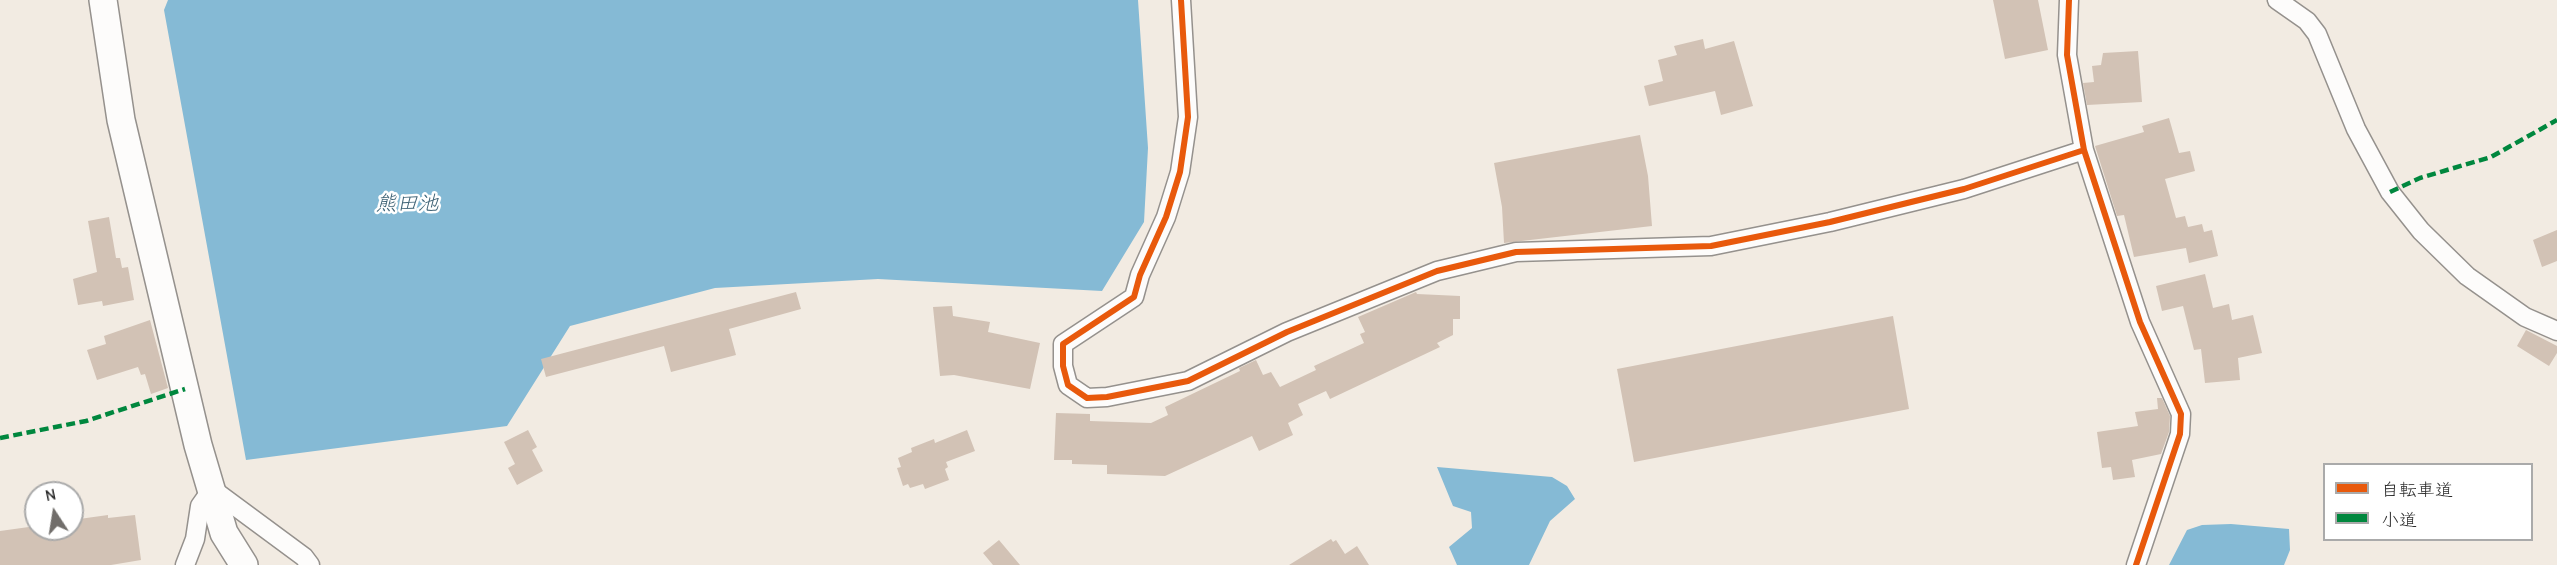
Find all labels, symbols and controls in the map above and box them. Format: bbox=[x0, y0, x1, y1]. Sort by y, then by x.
water label: 熊田池 bbox=[376, 191, 438, 217]
legend bbox=[2323, 463, 2533, 541]
text: 自転車道 bbox=[2381, 480, 2453, 501]
north arrow bbox=[24, 481, 84, 541]
text: N bbox=[44, 485, 58, 505]
text: 小道 bbox=[2381, 510, 2417, 531]

